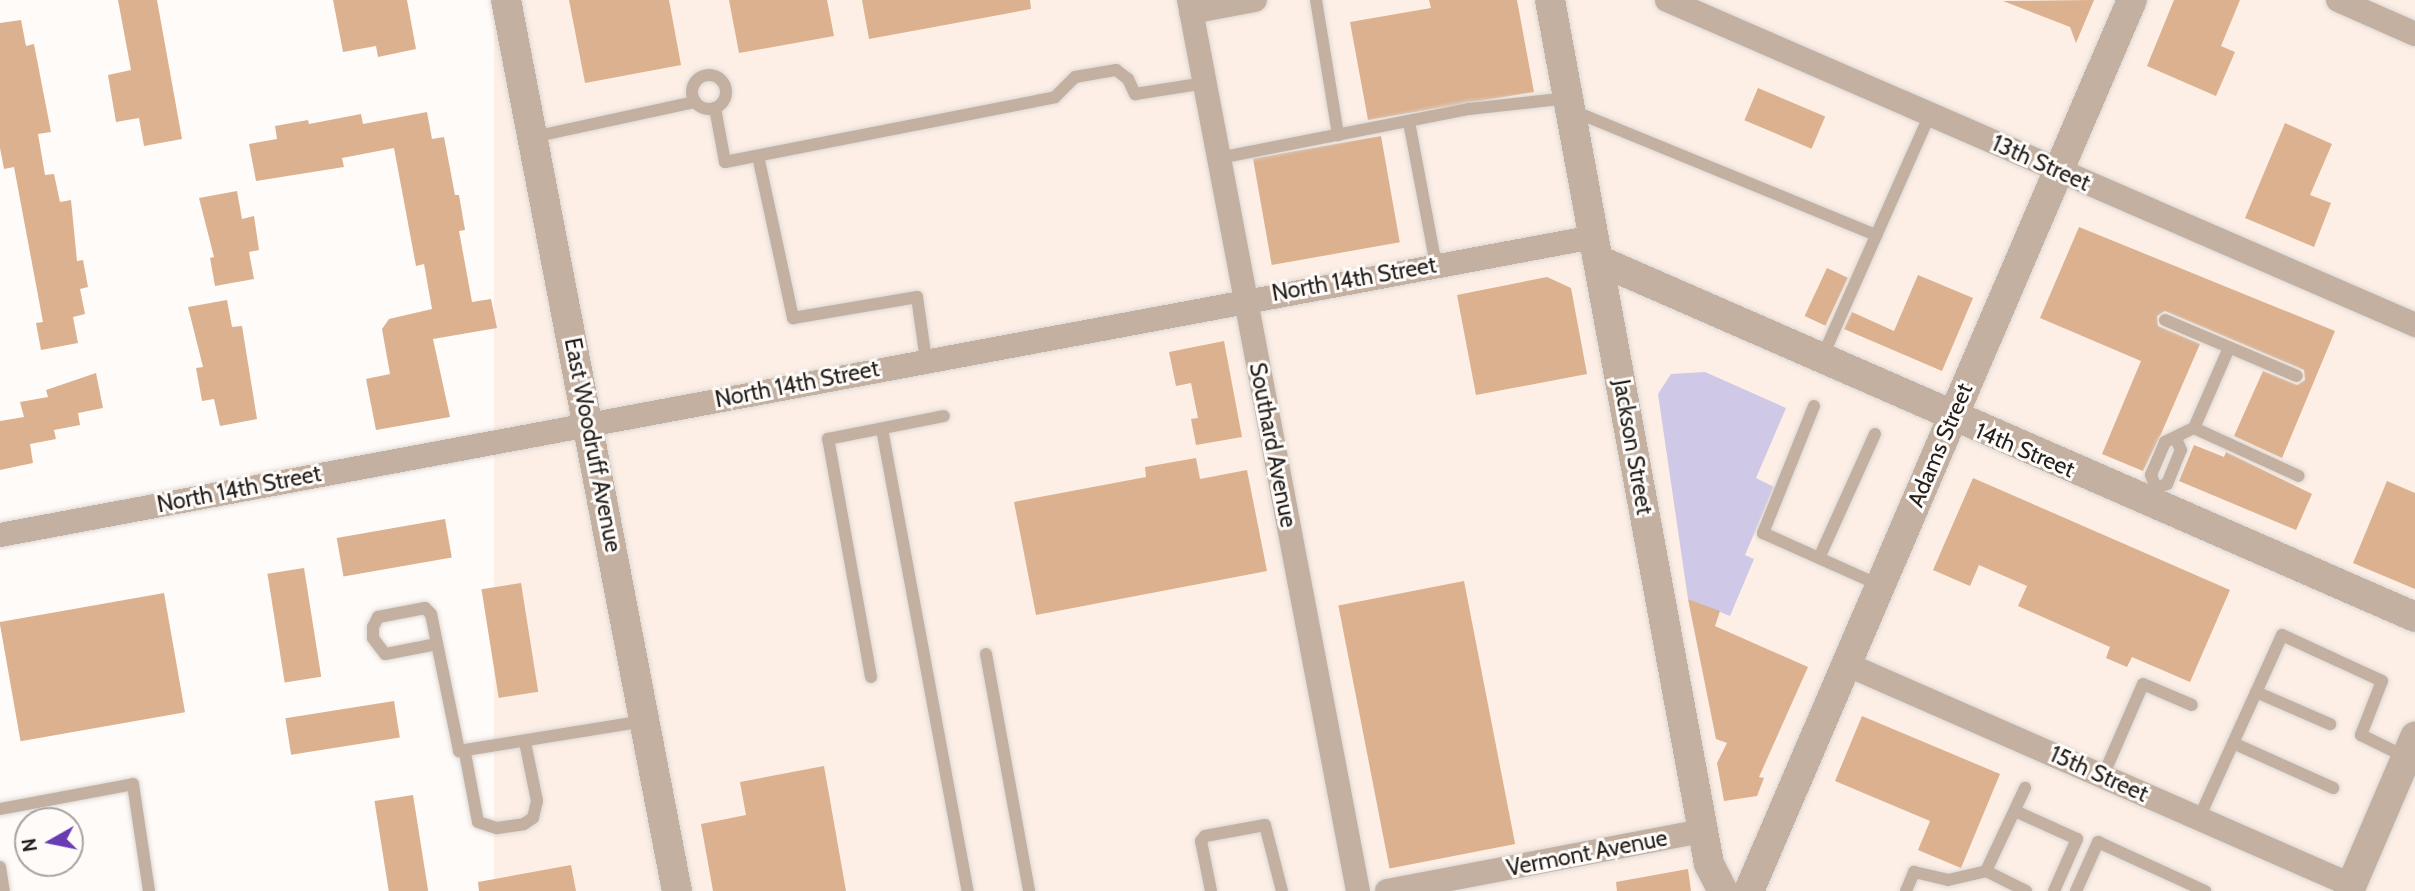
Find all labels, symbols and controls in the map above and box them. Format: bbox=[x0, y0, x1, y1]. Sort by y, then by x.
street label: 13th Street bbox=[1988, 129, 2094, 197]
street label: North 14th Street bbox=[1270, 251, 1438, 307]
street label: East Woodruff Avenue bbox=[559, 335, 627, 555]
street label: North 14th Street bbox=[713, 355, 881, 413]
street label: Southard Avenue bbox=[1243, 360, 1303, 530]
street label: Jackson Street bbox=[1608, 377, 1658, 517]
street label: Adams Street bbox=[1902, 379, 1978, 511]
street label: 14th Street bbox=[1971, 417, 2079, 483]
street label: North 14th Street bbox=[155, 460, 323, 518]
street label: 15th Street bbox=[2046, 740, 2152, 808]
north arrow bbox=[14, 807, 84, 877]
street label: Vermont Avenue bbox=[1504, 824, 1670, 882]
text: N bbox=[17, 837, 42, 853]

